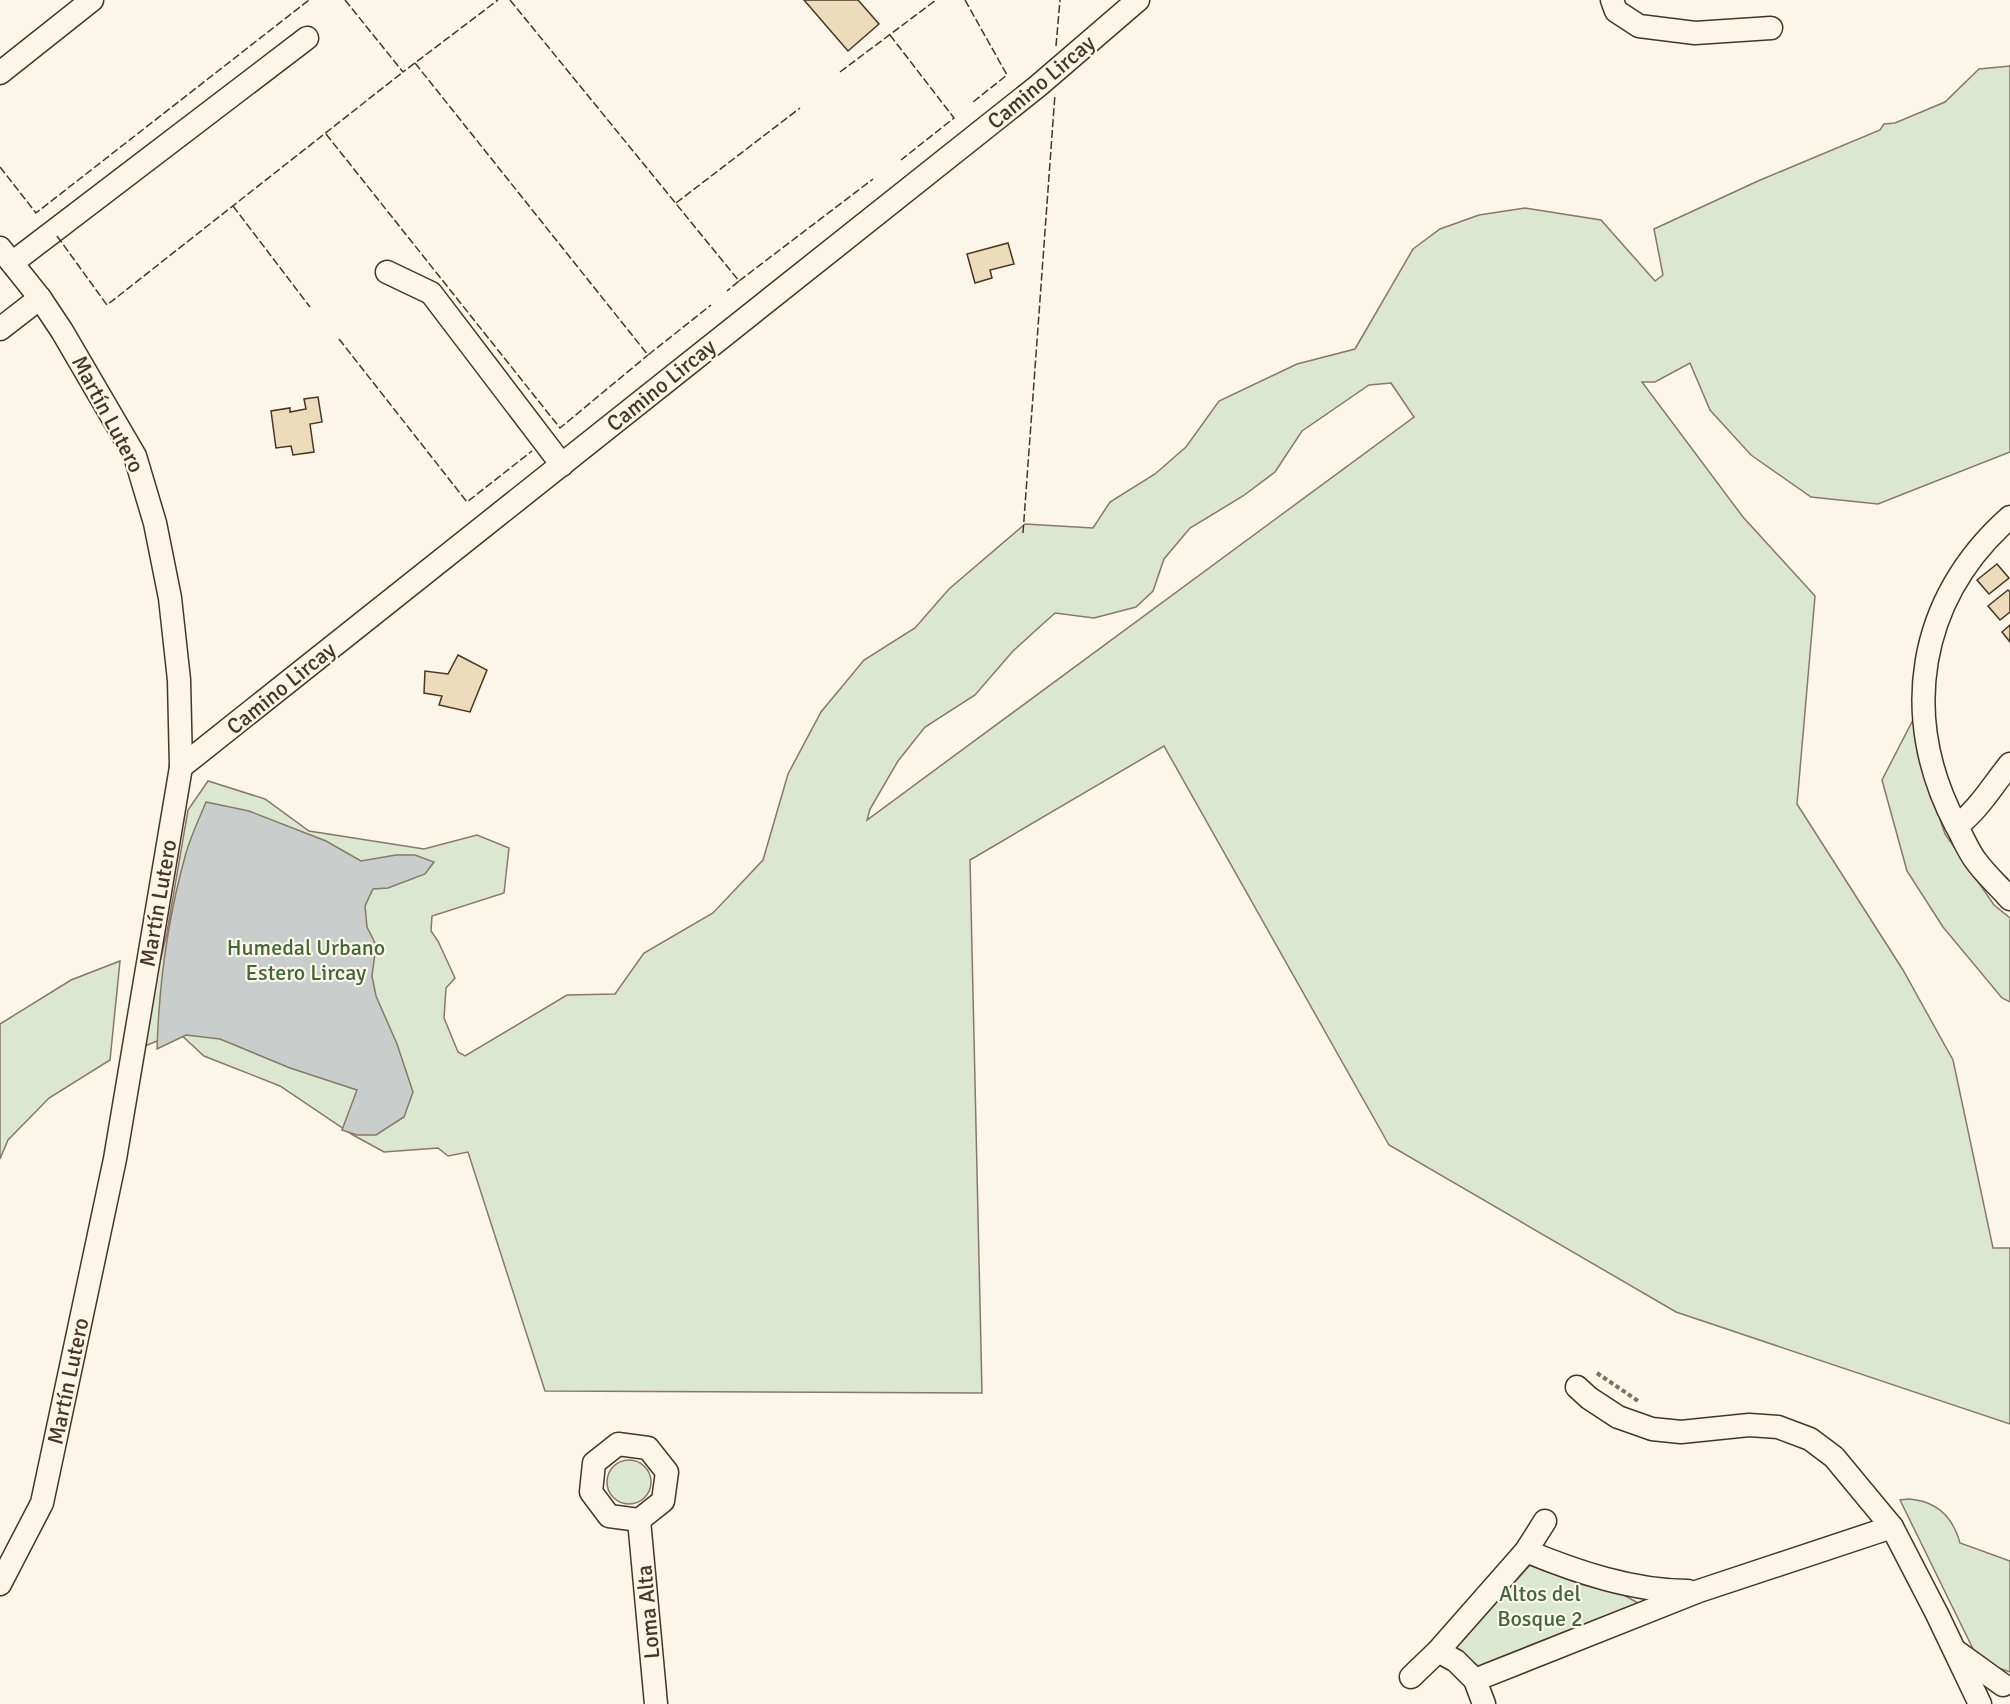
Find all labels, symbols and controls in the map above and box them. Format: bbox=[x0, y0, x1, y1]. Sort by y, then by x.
street label: Camino Lircay bbox=[982, 29, 1101, 135]
street label: Camino Lircay bbox=[601, 332, 721, 437]
street label: Martín Lutero bbox=[66, 351, 150, 477]
street label: Camino Lircay bbox=[221, 635, 341, 740]
street label: Martín Lutero bbox=[134, 837, 182, 969]
park label: Humedal Urbano Estero Lircay bbox=[227, 934, 385, 986]
street label: Martín Lutero bbox=[41, 1315, 95, 1447]
street label: Loma Alta bbox=[630, 1564, 666, 1660]
park label: Altos del Bosque 2 bbox=[1497, 1580, 1583, 1632]

